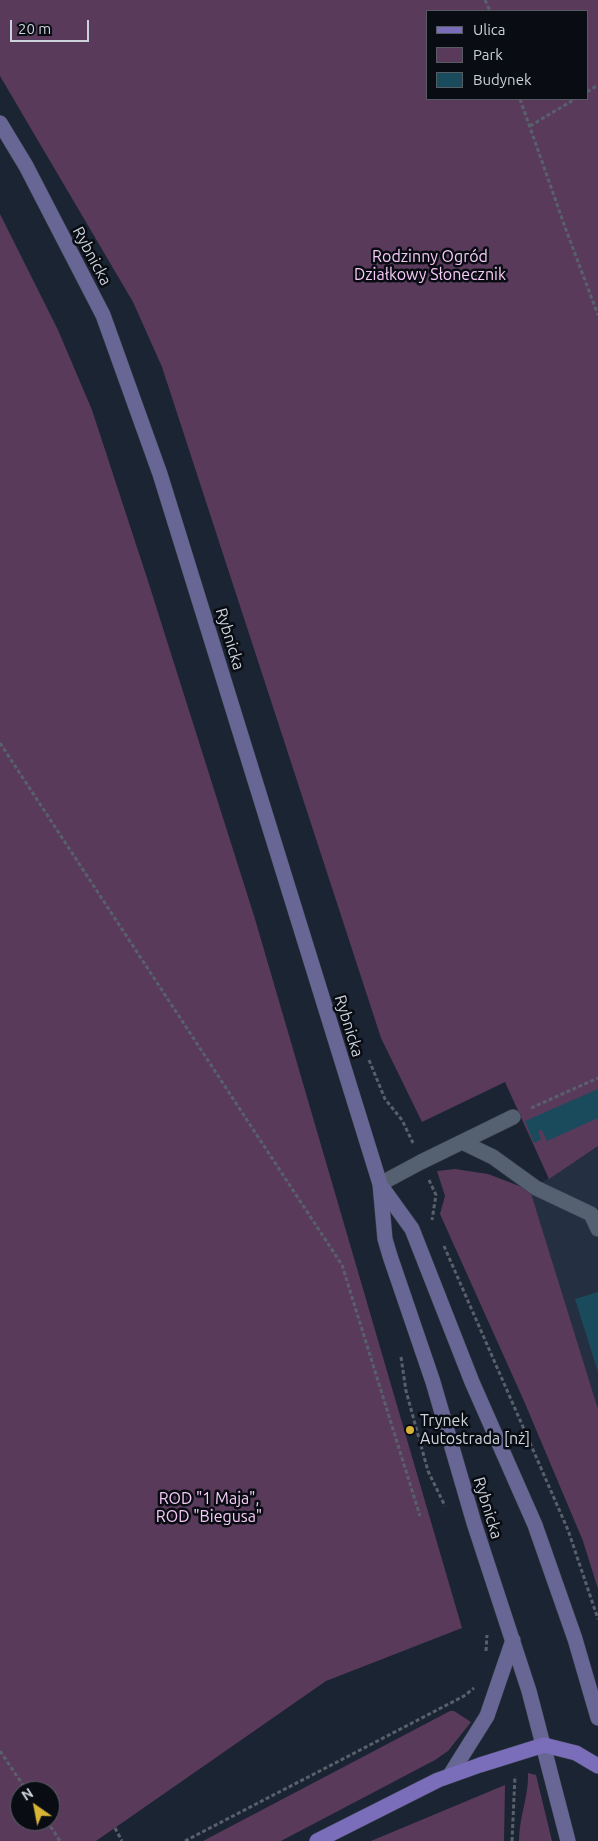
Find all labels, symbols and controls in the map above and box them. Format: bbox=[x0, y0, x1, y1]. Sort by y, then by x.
scale bar bbox=[12, 10, 91, 42]
legend bbox=[426, 10, 588, 100]
text: 20 m bbox=[18, 20, 51, 37]
text: Ulica bbox=[473, 21, 505, 38]
text: Park bbox=[473, 46, 503, 63]
text: Budynek bbox=[473, 71, 532, 88]
street label: Rybnicka bbox=[69, 223, 115, 289]
park label: Rodzinny Ogród Działkowy Słonecznik bbox=[354, 247, 506, 285]
street label: Rybnicka bbox=[211, 606, 249, 672]
street label: Rybnicka bbox=[330, 993, 368, 1059]
place label: Trynek Autostrada [nż] bbox=[420, 1411, 530, 1449]
marker: Trynek Autostrada [nż] bbox=[404, 1424, 416, 1436]
street label: Rybnicka bbox=[469, 1475, 507, 1541]
park label: ROD "1 Maja", ROD "Biegusa" bbox=[156, 1489, 262, 1527]
north arrow bbox=[10, 1781, 60, 1831]
text: N bbox=[19, 1785, 36, 1804]

